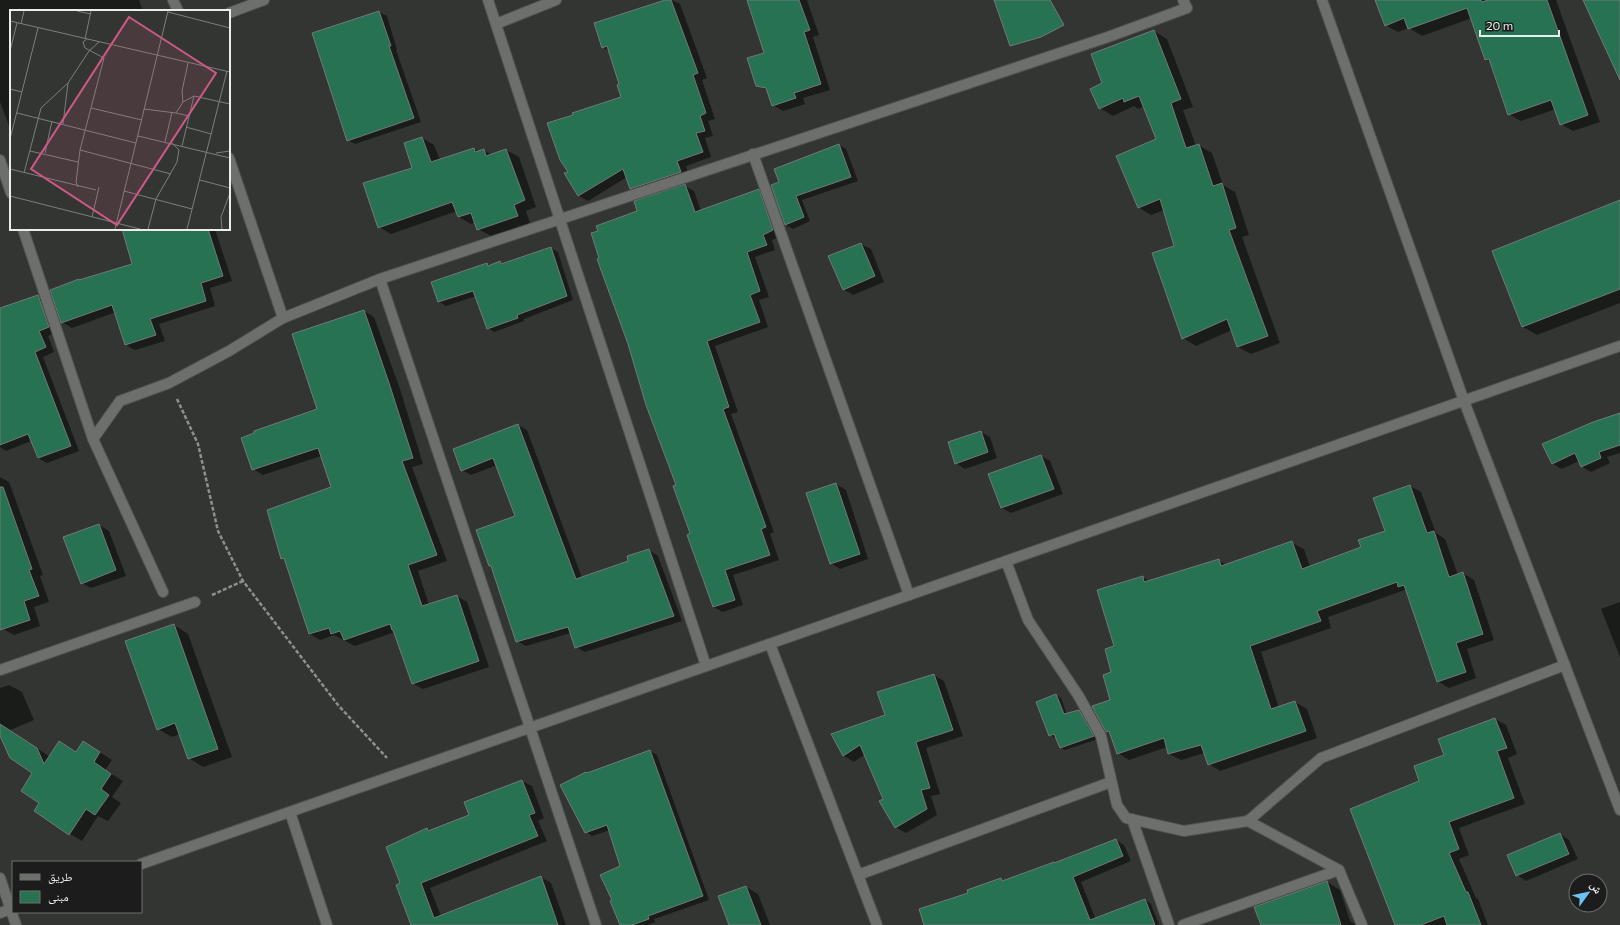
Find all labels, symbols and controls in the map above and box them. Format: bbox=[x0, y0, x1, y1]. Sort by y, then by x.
inset map bbox=[10, 10, 230, 230]
scale bar bbox=[1480, 12, 1559, 38]
text: 20 m bbox=[1486, 18, 1513, 32]
legend bbox=[12, 861, 142, 913]
text: طريق bbox=[48, 869, 73, 884]
north arrow bbox=[1568, 873, 1608, 913]
text: ش bbox=[1586, 879, 1606, 897]
text: مبنى bbox=[48, 889, 69, 904]

